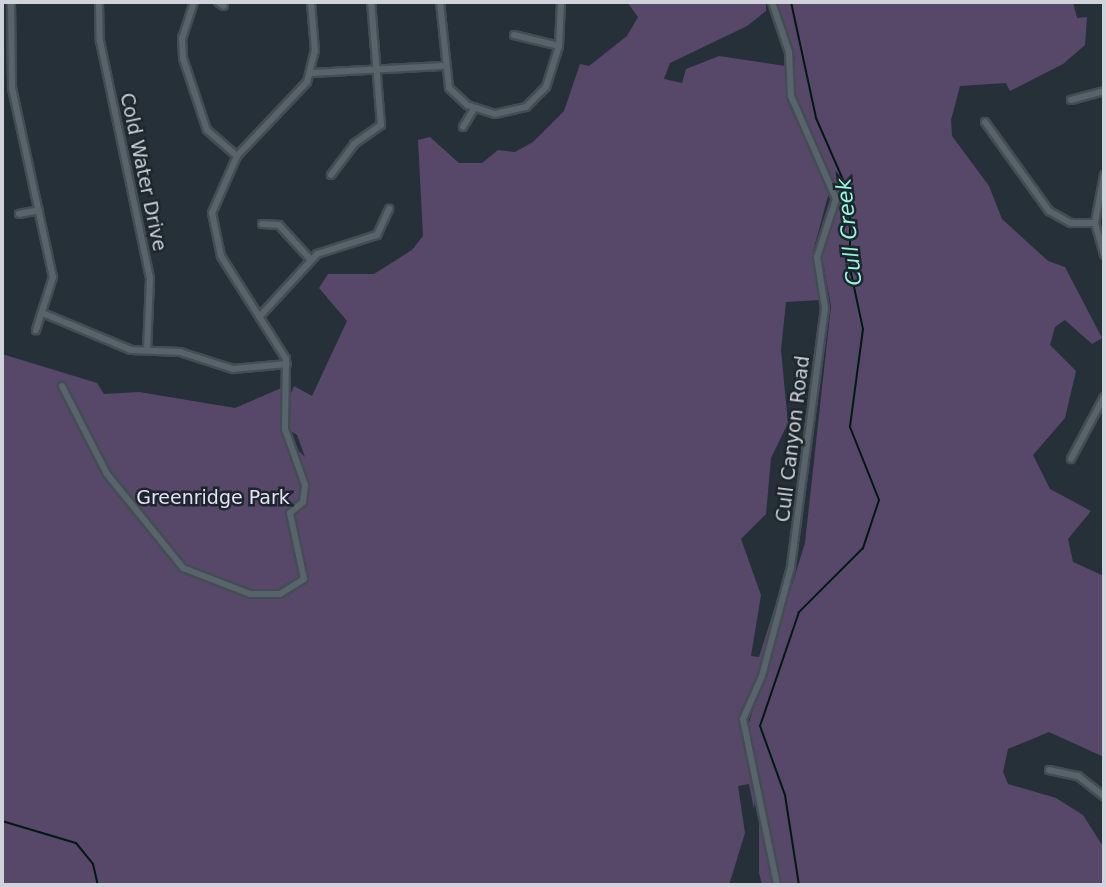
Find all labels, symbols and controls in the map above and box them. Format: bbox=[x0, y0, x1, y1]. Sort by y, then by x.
street label: Cold Water Drive bbox=[115, 91, 171, 253]
water label: Cull Creek bbox=[831, 177, 867, 287]
street label: Cull Canyon Road bbox=[771, 354, 815, 524]
park label: Greenridge Park bbox=[136, 487, 290, 509]

